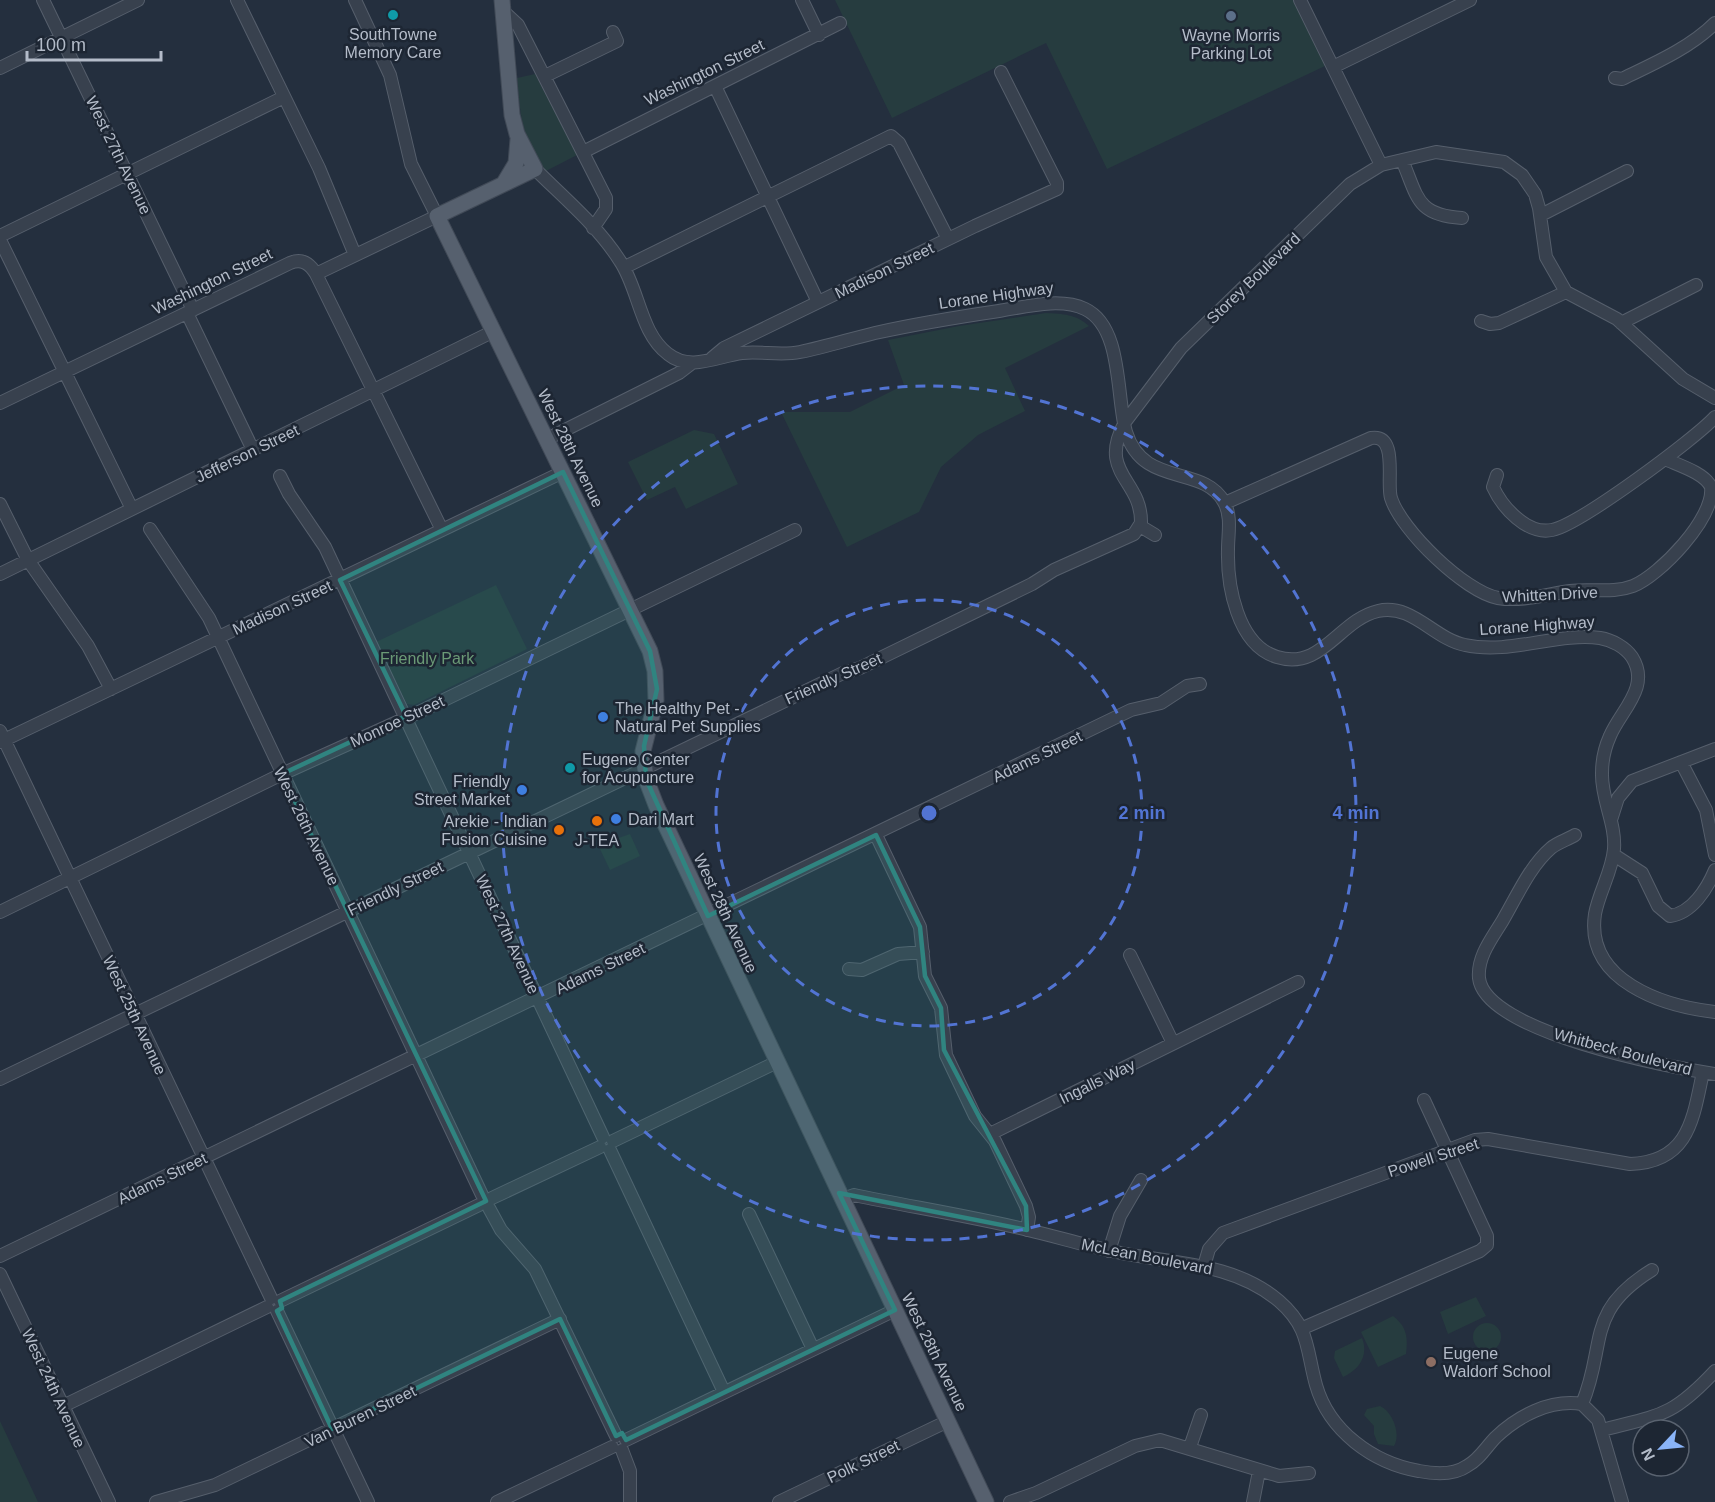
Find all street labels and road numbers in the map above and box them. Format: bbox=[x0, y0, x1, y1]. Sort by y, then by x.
street label: Washington Street bbox=[642, 36, 767, 109]
street label: West 27th Avenue bbox=[83, 93, 155, 217]
street label: Storey Boulevard bbox=[1203, 230, 1303, 327]
street label: Madison Street bbox=[832, 239, 937, 302]
street label: Washington Street bbox=[150, 245, 275, 318]
street label: Lorane Highway bbox=[938, 279, 1055, 312]
street label: West 28th Avenue bbox=[535, 386, 607, 510]
street label: Jefferson Street bbox=[193, 421, 302, 486]
street label: Madison Street bbox=[230, 577, 335, 638]
street label: Whitten Drive bbox=[1502, 583, 1599, 606]
street label: Lorane Highway bbox=[1479, 613, 1595, 638]
street label: Friendly Street bbox=[782, 649, 885, 707]
street label: Monroe Street bbox=[348, 692, 447, 751]
street label: Adams Street bbox=[990, 727, 1085, 785]
street label: West 26th Avenue bbox=[271, 764, 343, 888]
street label: West 28th Avenue bbox=[691, 851, 761, 975]
street label: Friendly Street bbox=[345, 858, 446, 919]
street label: West 27th Avenue bbox=[473, 872, 543, 996]
street label: Adams Street bbox=[553, 939, 648, 997]
street label: West 25th Avenue bbox=[100, 953, 170, 1077]
street label: Whitbeck Boulevard bbox=[1552, 1025, 1694, 1078]
street label: Ingalls Way bbox=[1057, 1056, 1138, 1107]
street label: Powell Street bbox=[1386, 1135, 1481, 1180]
street label: Adams Street bbox=[115, 1149, 210, 1207]
street label: McLean Boulevard bbox=[1080, 1235, 1214, 1278]
street label: West 28th Avenue bbox=[899, 1290, 971, 1414]
street label: West 24th Avenue bbox=[19, 1326, 89, 1450]
street label: Van Buren Street bbox=[302, 1382, 419, 1451]
street label: Polk Street bbox=[824, 1436, 903, 1486]

